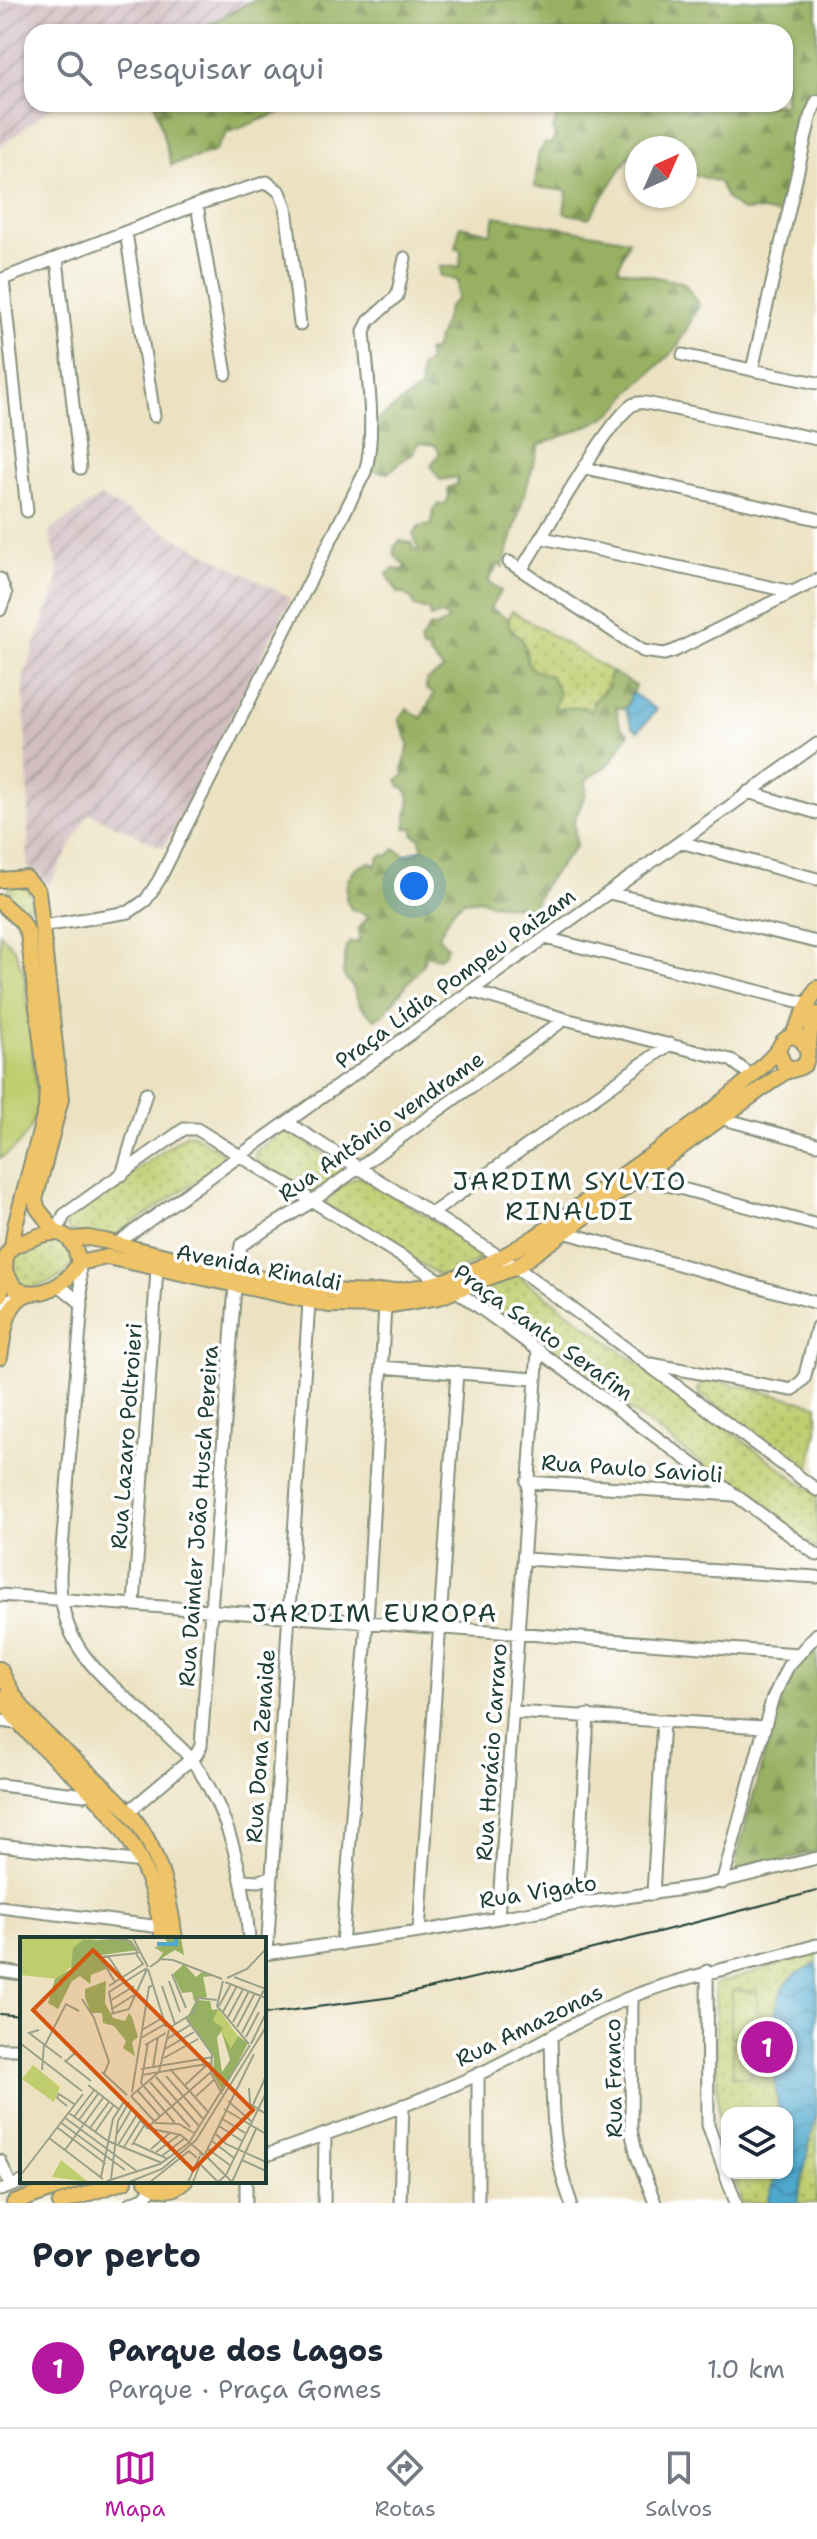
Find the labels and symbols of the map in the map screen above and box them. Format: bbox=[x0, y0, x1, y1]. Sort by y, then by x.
north arrow bbox=[625, 136, 697, 208]
your location bbox=[394, 866, 434, 906]
street label: Praça Lídia Pompeu Paizam bbox=[329, 881, 581, 1075]
street label: Rua Antônio vendrame bbox=[273, 1044, 490, 1208]
district label: JARDIM SYLVIO RINALDI bbox=[453, 1163, 687, 1228]
street label: Avenida Rinaldi bbox=[174, 1237, 344, 1298]
street label: Praça Santo Serafim bbox=[448, 1257, 639, 1407]
street label: Rua Lazaro Poltroieri bbox=[104, 1322, 149, 1550]
street label: Rua Daimler João Husch Pereira bbox=[172, 1344, 225, 1688]
street label: Rua Paulo Savioli bbox=[540, 1448, 724, 1489]
district label: JARDIM EUROPA bbox=[252, 1595, 498, 1630]
street label: Rua Horácio Carraro bbox=[469, 1642, 514, 1862]
street label: Rua Dona Zenaide bbox=[239, 1648, 282, 1844]
street label: Rua Vigato bbox=[477, 1868, 599, 1915]
inset map bbox=[20, 1937, 266, 2183]
street label: Rua Amazonas bbox=[451, 1977, 608, 2074]
pin: 1 bbox=[741, 2017, 793, 2077]
street label: Rua Franco bbox=[598, 2018, 629, 2138]

